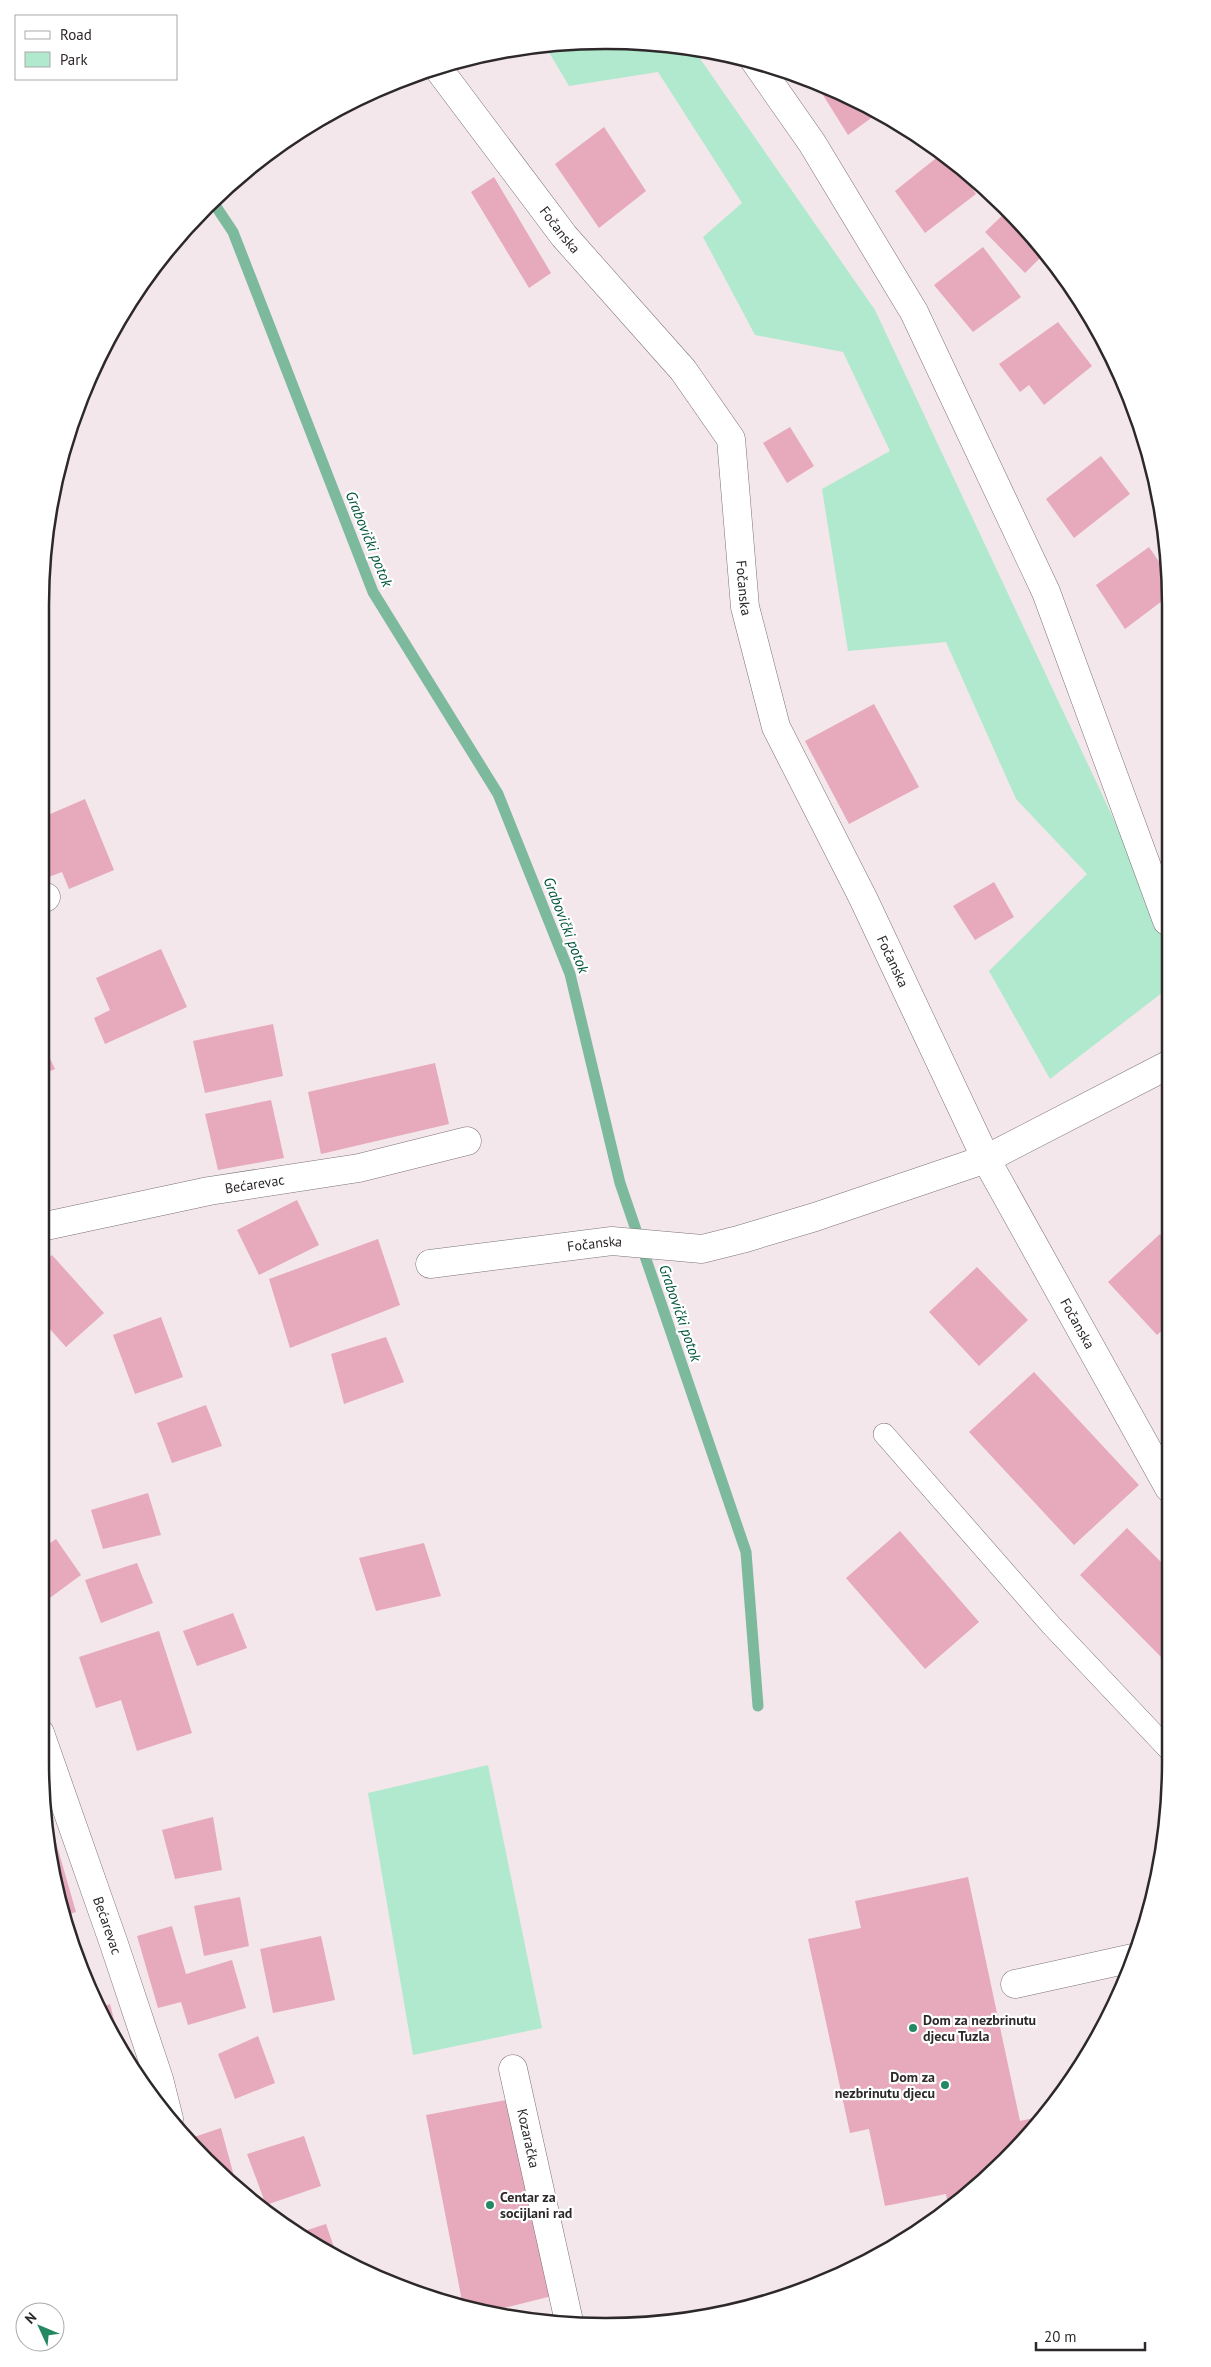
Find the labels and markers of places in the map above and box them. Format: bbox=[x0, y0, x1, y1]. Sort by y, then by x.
place label: Dom za nezbrinutu djecu Tuzla bbox=[923, 2011, 1036, 2045]
marker: Dom za nezbrinutu djecu Tuzla bbox=[907, 2022, 919, 2034]
place label: Dom za nezbrinutu djecu bbox=[835, 2068, 935, 2102]
marker: Dom za nezbrinutu djecu bbox=[939, 2079, 951, 2091]
place label: Centar za socijlani rad bbox=[500, 2188, 572, 2222]
marker: Centar za socijlani rad bbox=[484, 2199, 496, 2211]

